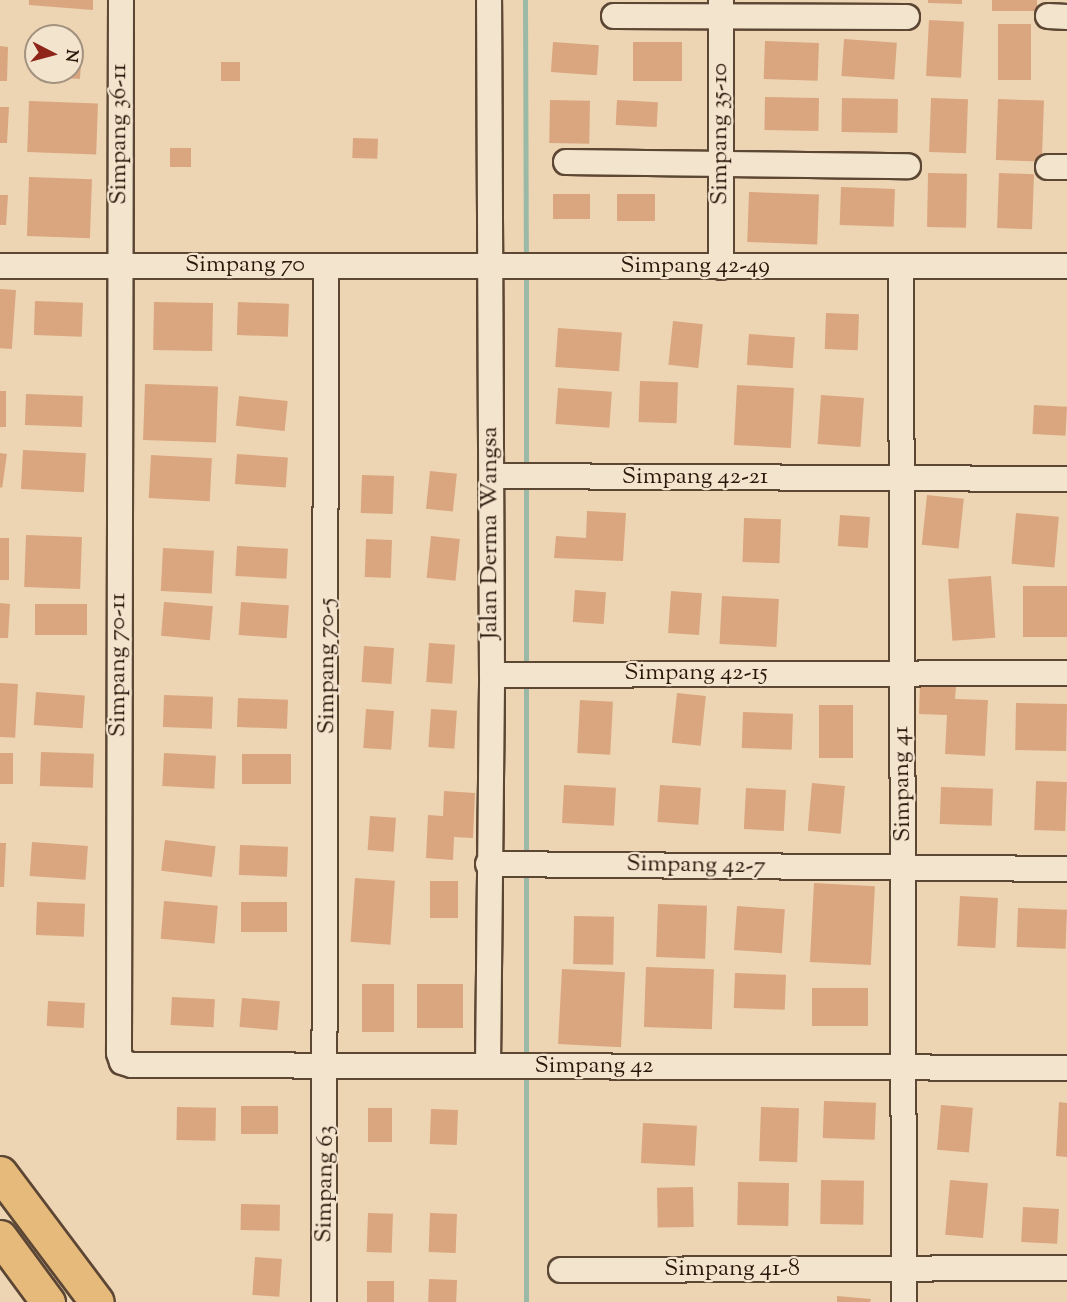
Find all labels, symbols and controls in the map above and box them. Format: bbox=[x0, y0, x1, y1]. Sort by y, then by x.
north arrow bbox=[24, 24, 84, 84]
text: N bbox=[58, 48, 83, 63]
street label: Simpang 36-11 bbox=[106, 63, 134, 205]
street label: Simpang 35-10 bbox=[707, 63, 735, 205]
street label: Simpang 70 bbox=[185, 252, 305, 280]
street label: Simpang 42-49 bbox=[620, 253, 770, 281]
street label: Jalan Derma Wangsa bbox=[477, 427, 505, 639]
street label: Simpang 42-21 bbox=[622, 464, 768, 492]
street label: Simpang 70-11 bbox=[105, 593, 133, 737]
street label: Simpang 70-5 bbox=[314, 598, 342, 734]
street label: Simpang 42-15 bbox=[624, 660, 768, 688]
street label: Simpang 41 bbox=[888, 726, 918, 842]
street label: Simpang 42-7 bbox=[626, 850, 766, 882]
street label: Simpang 42 bbox=[534, 1053, 654, 1081]
street label: Simpang 63 bbox=[311, 1125, 341, 1243]
street label: Simpang 41-8 bbox=[664, 1256, 800, 1284]

